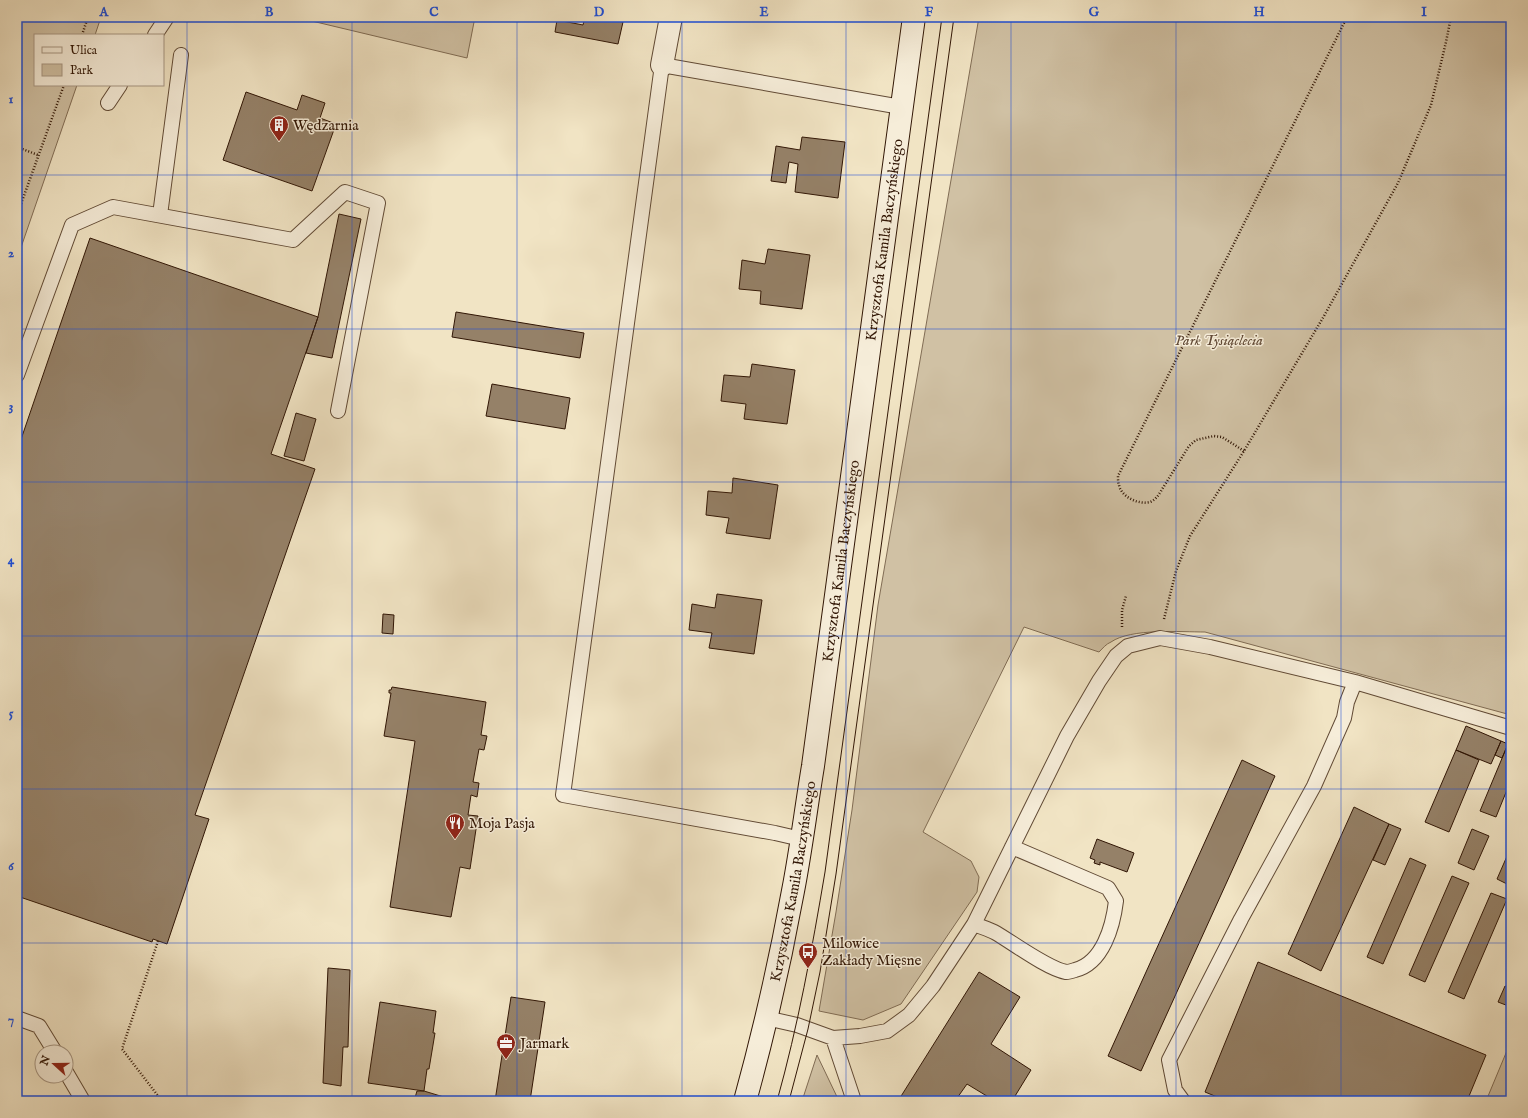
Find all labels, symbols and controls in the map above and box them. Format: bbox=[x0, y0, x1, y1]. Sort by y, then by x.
text: A bbox=[99, 4, 110, 21]
text: B bbox=[265, 4, 274, 21]
text: C bbox=[429, 4, 439, 21]
text: D bbox=[594, 4, 605, 21]
text: E bbox=[759, 4, 769, 21]
text: F bbox=[925, 4, 934, 21]
text: G bbox=[1089, 4, 1100, 21]
text: H bbox=[1253, 4, 1265, 21]
text: I bbox=[1421, 4, 1427, 21]
legend bbox=[34, 34, 164, 86]
text: Ulica bbox=[70, 43, 98, 58]
text: Park bbox=[70, 63, 93, 78]
text: 1 bbox=[9, 91, 14, 108]
building icon: Wędzarnia bbox=[268, 114, 290, 142]
place label: Wędzarnia bbox=[293, 116, 359, 135]
street label: Krzysztofa Kamila Baczyńskiego bbox=[861, 138, 907, 342]
text: 2 bbox=[8, 245, 14, 262]
park label: Park Tysiąclecia bbox=[1175, 331, 1263, 350]
text: 3 bbox=[9, 398, 14, 415]
street label: Krzysztofa Kamila Baczyńskiego bbox=[818, 459, 864, 663]
text: 4 bbox=[8, 552, 15, 569]
text: 5 bbox=[9, 705, 14, 722]
street label: Krzysztofa Kamila Baczyńskiego bbox=[765, 780, 820, 984]
restaurant icon: Moja Pasja bbox=[444, 812, 466, 840]
place label: Moja Pasja bbox=[469, 814, 535, 833]
text: 6 bbox=[8, 858, 14, 875]
place label: Milowice Zakłady Mięsne bbox=[822, 934, 921, 970]
bus stop icon: Milowice Zakłady Mięsne bbox=[797, 941, 819, 969]
text: 7 bbox=[8, 1012, 14, 1029]
office icon: Jarmark bbox=[495, 1032, 517, 1060]
place label: Jarmark bbox=[518, 1034, 570, 1053]
north arrow bbox=[34, 1044, 74, 1084]
text: N bbox=[37, 1053, 54, 1069]

